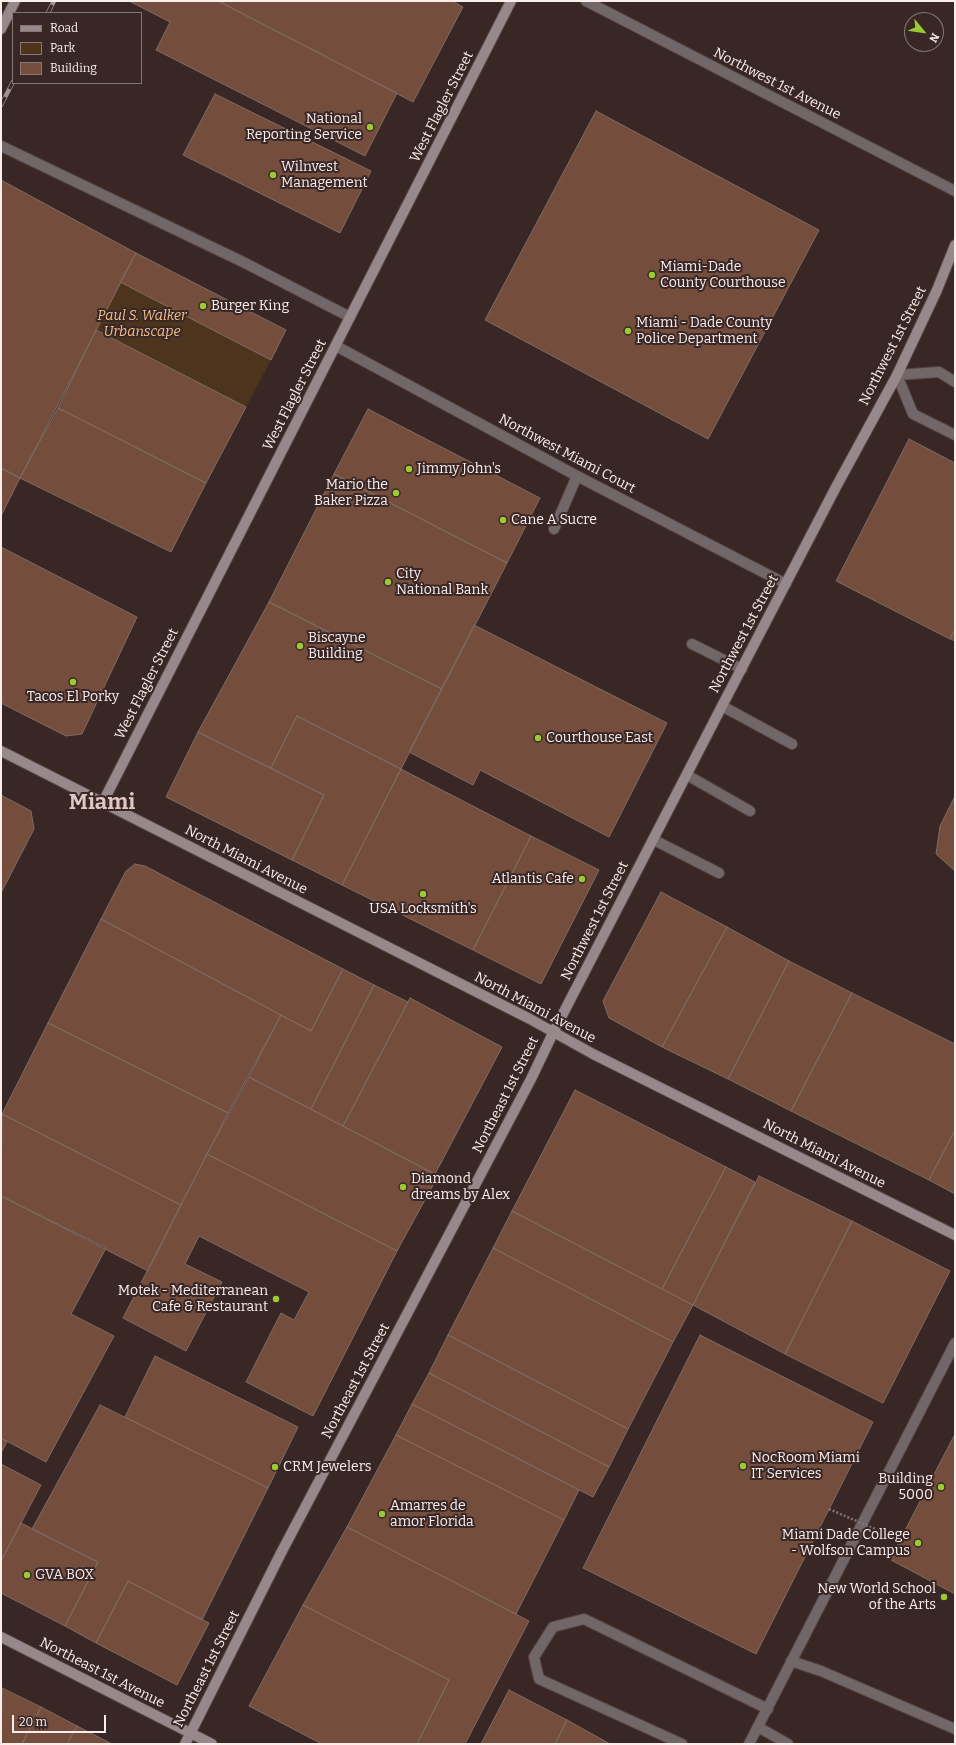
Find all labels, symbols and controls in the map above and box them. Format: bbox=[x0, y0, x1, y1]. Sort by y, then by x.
legend bbox=[12, 12, 142, 84]
north arrow bbox=[904, 12, 944, 52]
text: Road bbox=[50, 21, 78, 35]
text: N bbox=[926, 31, 942, 44]
text: Park bbox=[50, 41, 75, 55]
street label: Northwest 1st Avenue bbox=[710, 45, 844, 123]
street label: West Flagler Street bbox=[407, 49, 477, 165]
text: Building bbox=[50, 61, 97, 75]
place label: National Reporting Service bbox=[246, 111, 362, 144]
marker: National Reporting Service bbox=[365, 122, 375, 132]
place label: Wilnvest Management bbox=[281, 159, 368, 192]
marker: Wilnvest Management bbox=[268, 170, 278, 180]
place label: Miami-Dade County Courthouse bbox=[660, 259, 786, 292]
marker: Miami-Dade County Courthouse bbox=[647, 270, 657, 280]
street label: Northwest 1st Street bbox=[856, 284, 930, 408]
place label: Burger King bbox=[211, 298, 289, 314]
marker: Burger King bbox=[198, 301, 208, 311]
park label: Paul S. Walker Urbanscape bbox=[97, 308, 187, 340]
place label: Miami - Dade County Police Department bbox=[636, 315, 772, 348]
marker: Miami - Dade County Police Department bbox=[623, 326, 633, 336]
street label: West Flagler Street bbox=[260, 337, 330, 453]
street label: Northwest Miami Court bbox=[496, 411, 638, 497]
place label: Jimmy John's bbox=[417, 461, 501, 477]
marker: Jimmy John's bbox=[404, 464, 414, 474]
place label: Mario the Baker Pizza bbox=[314, 477, 388, 510]
marker: Mario the Baker Pizza bbox=[391, 488, 401, 498]
place label: Cane A Sucre bbox=[511, 512, 597, 528]
marker: Cane A Sucre bbox=[498, 515, 508, 525]
place label: City National Bank bbox=[396, 566, 488, 598]
street label: Northwest 1st Street bbox=[706, 572, 782, 696]
marker: City National Bank bbox=[383, 577, 393, 587]
street label: West Flagler Street bbox=[112, 626, 182, 742]
place label: Biscayne Building bbox=[308, 630, 366, 662]
marker: Biscayne Building bbox=[295, 641, 305, 651]
marker: Tacos El Porky bbox=[68, 677, 78, 687]
place label: Tacos El Porky bbox=[27, 689, 119, 705]
place label: Courthouse East bbox=[546, 730, 653, 746]
marker: Courthouse East bbox=[533, 733, 543, 743]
district label: Miami bbox=[69, 790, 135, 816]
street label: North Miami Avenue bbox=[182, 822, 310, 898]
street label: Northwest 1st Street bbox=[558, 859, 632, 983]
place label: Atlantis Cafe bbox=[492, 871, 574, 887]
marker: Atlantis Cafe bbox=[577, 874, 587, 884]
marker: USA Locksmith's bbox=[418, 889, 428, 899]
place label: USA Locksmith's bbox=[369, 901, 477, 917]
street label: North Miami Avenue bbox=[471, 969, 599, 1047]
street label: Northeast 1st Street bbox=[469, 1034, 543, 1156]
street label: North Miami Avenue bbox=[760, 1116, 888, 1192]
place label: Diamond dreams by Alex bbox=[411, 1171, 510, 1204]
marker: Diamond dreams by Alex bbox=[398, 1182, 408, 1192]
place label: Motek - Mediterranean Cafe & Restaurant bbox=[118, 1283, 268, 1316]
marker: Motek - Mediterranean Cafe & Restaurant bbox=[271, 1294, 281, 1304]
street label: Northeast 1st Street bbox=[318, 1320, 394, 1442]
place label: NocRoom Miami IT Services bbox=[751, 1450, 860, 1482]
place label: CRM Jewelers bbox=[283, 1459, 371, 1475]
marker: NocRoom Miami IT Services bbox=[738, 1461, 748, 1471]
marker: CRM Jewelers bbox=[270, 1462, 280, 1472]
place label: Building 5000 bbox=[878, 1471, 933, 1504]
marker: Building 5000 bbox=[936, 1482, 946, 1492]
place label: Amarres de amor Florida bbox=[390, 1498, 474, 1530]
marker: Amarres de amor Florida bbox=[377, 1509, 387, 1519]
place label: Miami Dade College - Wolfson Campus bbox=[782, 1527, 910, 1560]
marker: Miami Dade College - Wolfson Campus bbox=[913, 1538, 923, 1548]
place label: GVA BOX bbox=[35, 1567, 94, 1583]
marker: GVA BOX bbox=[22, 1570, 32, 1580]
place label: New World School of the Arts bbox=[817, 1581, 936, 1614]
marker: New World School of the Arts bbox=[939, 1592, 949, 1602]
street label: Northeast 1st Street bbox=[170, 1608, 244, 1730]
street label: Northeast 1st Avenue bbox=[37, 1634, 167, 1712]
scale bar bbox=[14, 1707, 108, 1733]
text: 20 m bbox=[19, 1715, 47, 1729]

